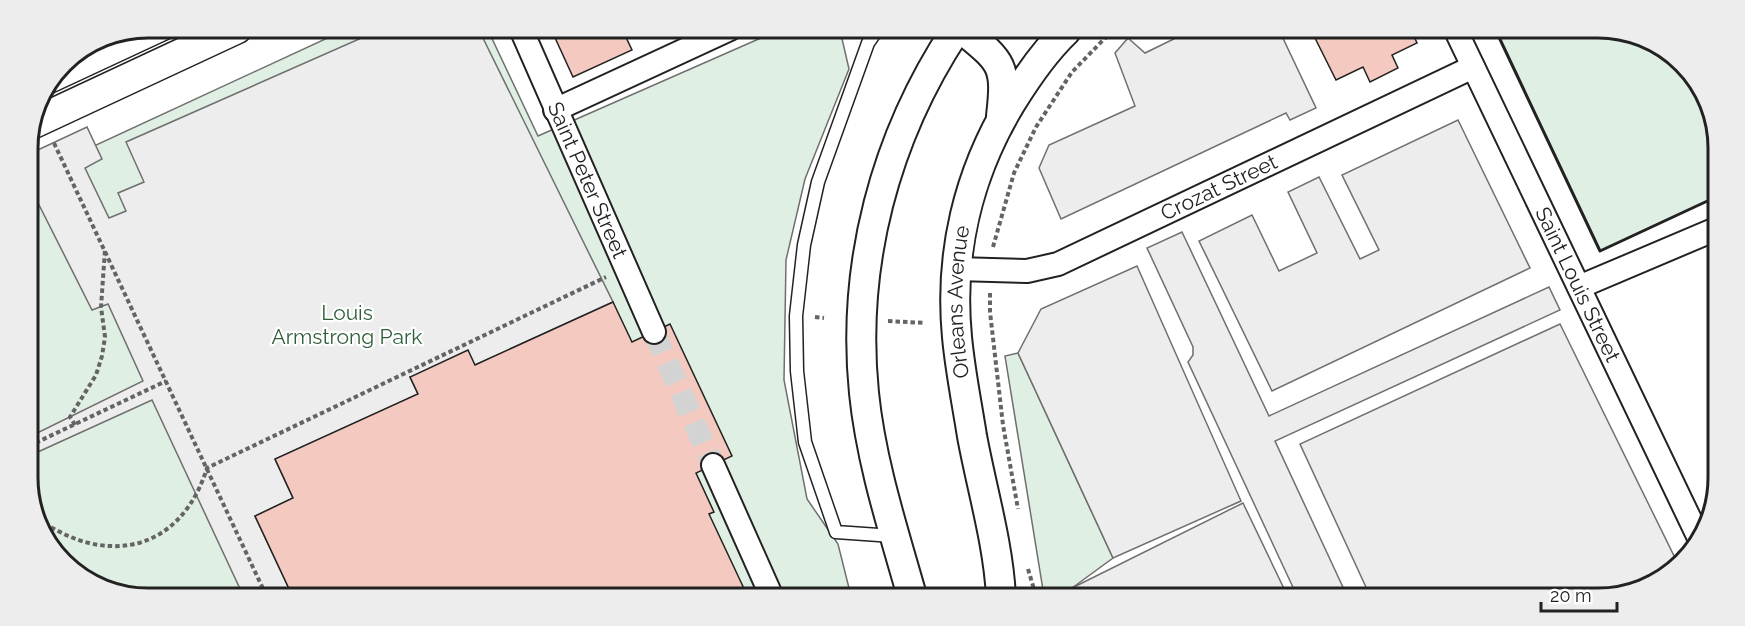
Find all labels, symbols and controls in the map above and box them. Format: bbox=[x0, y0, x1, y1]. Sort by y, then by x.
street label: Saint Peter Street bbox=[543, 98, 633, 262]
street label: Crozat Street bbox=[1156, 149, 1281, 225]
street label: Saint Louis Street bbox=[1530, 203, 1626, 366]
street label: Orleans Avenue bbox=[942, 223, 974, 380]
park label: Louis Armstrong Park bbox=[271, 300, 423, 349]
scale bar bbox=[1541, 575, 1618, 613]
text: 20 m bbox=[1550, 585, 1592, 606]

